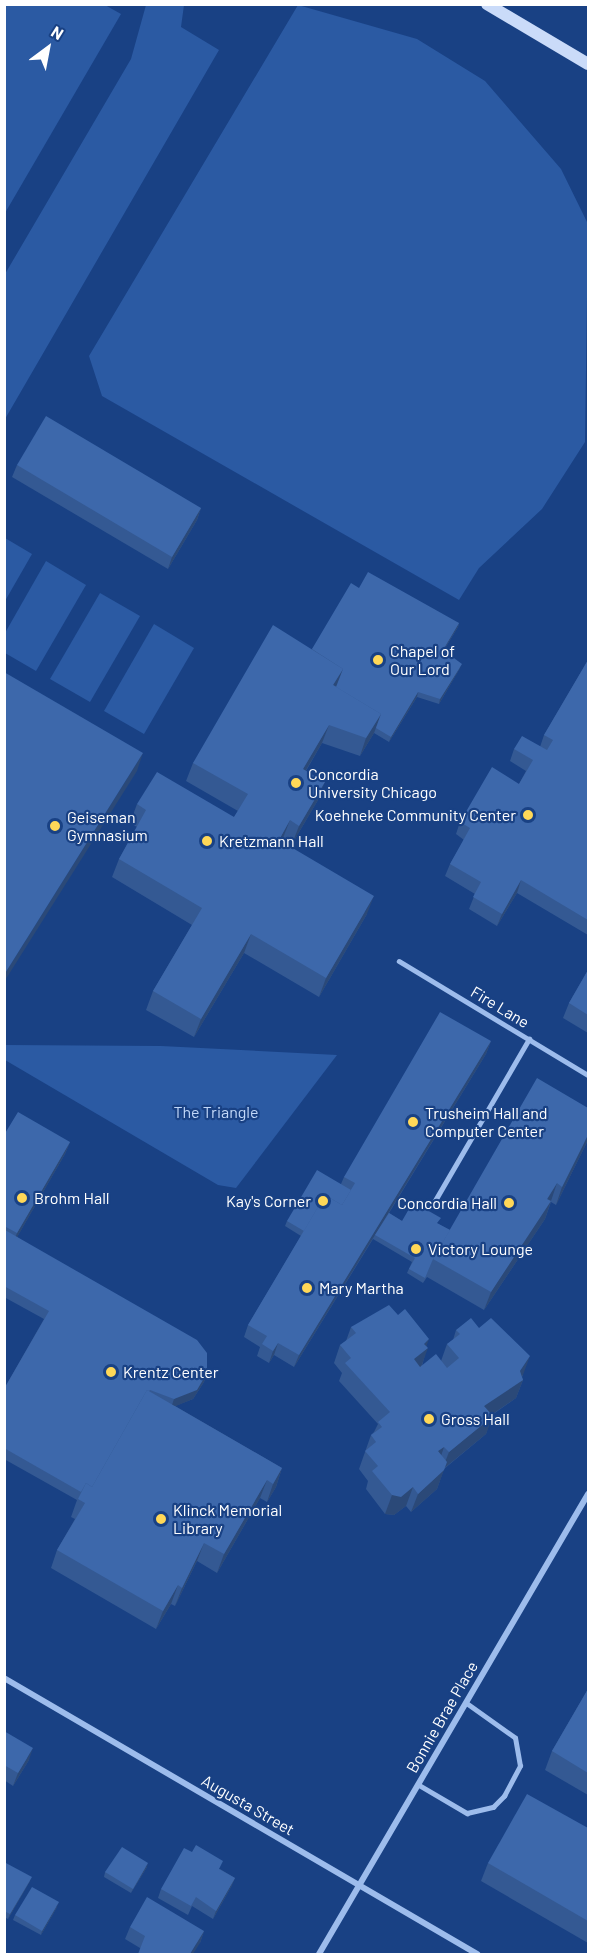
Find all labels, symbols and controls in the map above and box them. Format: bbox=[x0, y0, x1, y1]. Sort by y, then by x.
north arrow bbox=[18, 18, 78, 78]
text: N bbox=[48, 21, 67, 43]
place label: Chapel of Our Lord bbox=[390, 641, 455, 679]
marker: Chapel of Our Lord bbox=[371, 653, 385, 667]
place label: Concordia University Chicago bbox=[308, 764, 437, 802]
marker: Concordia University Chicago bbox=[289, 776, 303, 790]
place label: Koehneke Community Center bbox=[315, 805, 516, 825]
place label: Geiseman Gymnasium bbox=[67, 807, 148, 845]
marker: Koehneke Community Center bbox=[521, 808, 535, 822]
marker: Geiseman Gymnasium bbox=[48, 819, 62, 833]
place label: Kretzmann Hall bbox=[219, 831, 324, 851]
marker: Kretzmann Hall bbox=[200, 834, 214, 848]
street label: Fire Lane bbox=[467, 982, 533, 1032]
park label: The Triangle bbox=[173, 1102, 259, 1122]
place label: Trusheim Hall and Computer Center bbox=[425, 1103, 548, 1141]
marker: Trusheim Hall and Computer Center bbox=[406, 1115, 420, 1129]
place label: Brohm Hall bbox=[34, 1188, 110, 1208]
marker: Brohm Hall bbox=[15, 1191, 29, 1205]
place label: Kay's Corner bbox=[226, 1191, 311, 1211]
place label: Concordia Hall bbox=[397, 1193, 497, 1213]
marker: Kay's Corner bbox=[316, 1194, 330, 1208]
marker: Concordia Hall bbox=[502, 1196, 516, 1210]
place label: Victory Lounge bbox=[428, 1239, 533, 1259]
marker: Victory Lounge bbox=[409, 1242, 423, 1256]
place label: Mary Martha bbox=[319, 1278, 404, 1298]
marker: Mary Martha bbox=[300, 1281, 314, 1295]
place label: Krentz Center bbox=[123, 1362, 219, 1382]
marker: Krentz Center bbox=[104, 1365, 118, 1379]
place label: Gross Hall bbox=[441, 1409, 510, 1429]
marker: Gross Hall bbox=[422, 1412, 436, 1426]
place label: Klinck Memorial Library bbox=[173, 1500, 282, 1538]
marker: Klinck Memorial Library bbox=[154, 1512, 168, 1526]
street label: Bonnie Brae Place bbox=[402, 1658, 482, 1776]
street label: Augusta Street bbox=[198, 1771, 298, 1839]

